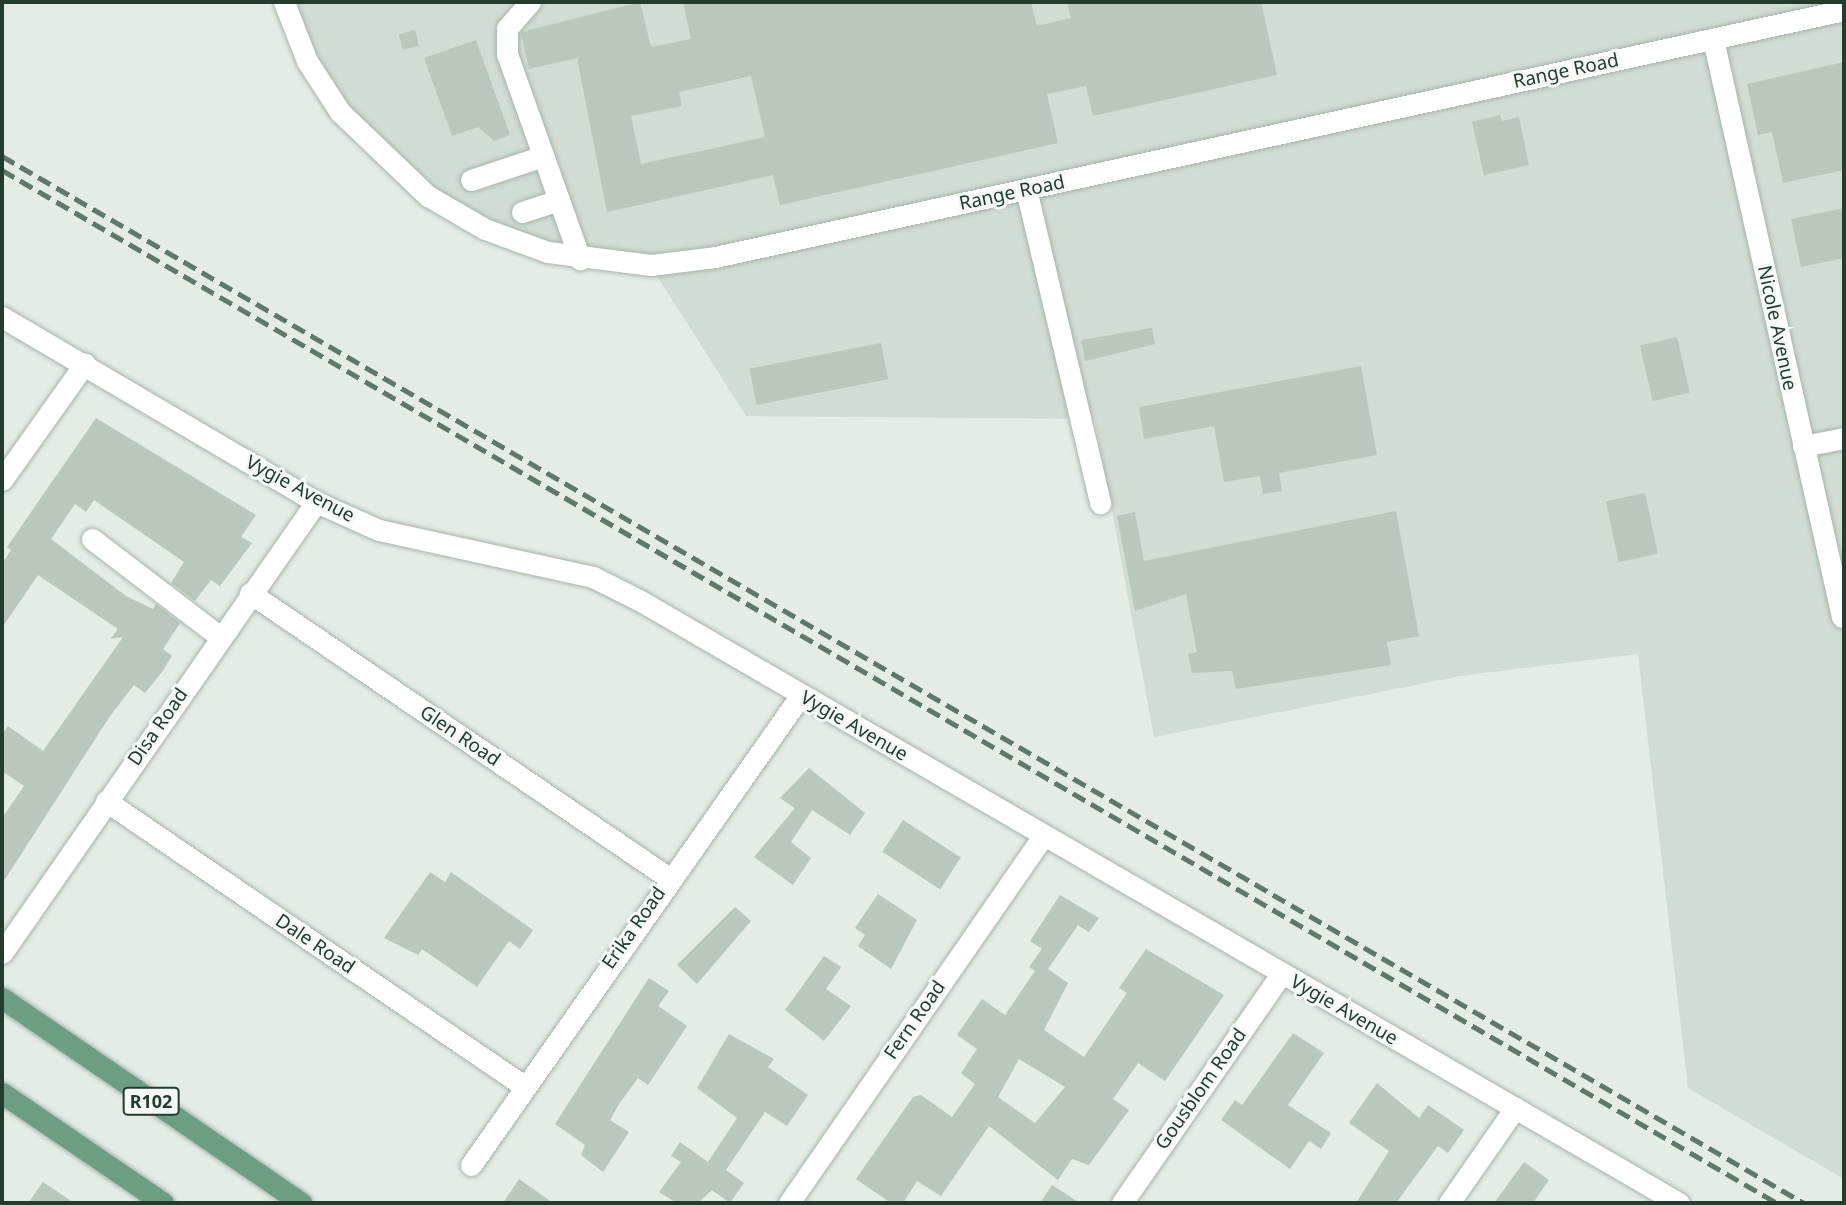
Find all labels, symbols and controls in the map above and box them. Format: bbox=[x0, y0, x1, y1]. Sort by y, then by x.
street label: Range Road bbox=[1511, 49, 1621, 93]
street label: Range Road bbox=[957, 171, 1067, 215]
street label: Nicole Avenue bbox=[1753, 263, 1801, 393]
street label: Vygie Avenue bbox=[242, 451, 358, 527]
street label: Disa Road bbox=[123, 684, 193, 770]
street label: Vygie Avenue bbox=[796, 686, 912, 766]
street label: Glen Road bbox=[416, 701, 504, 771]
street label: Erika Road bbox=[597, 883, 671, 973]
street label: Dale Road bbox=[271, 909, 359, 979]
street label: Vygie Avenue bbox=[1286, 970, 1402, 1050]
street label: Fern Road bbox=[880, 976, 950, 1064]
street label: Gousblom Road bbox=[1151, 1024, 1251, 1154]
road number: R102 bbox=[121, 1086, 181, 1116]

